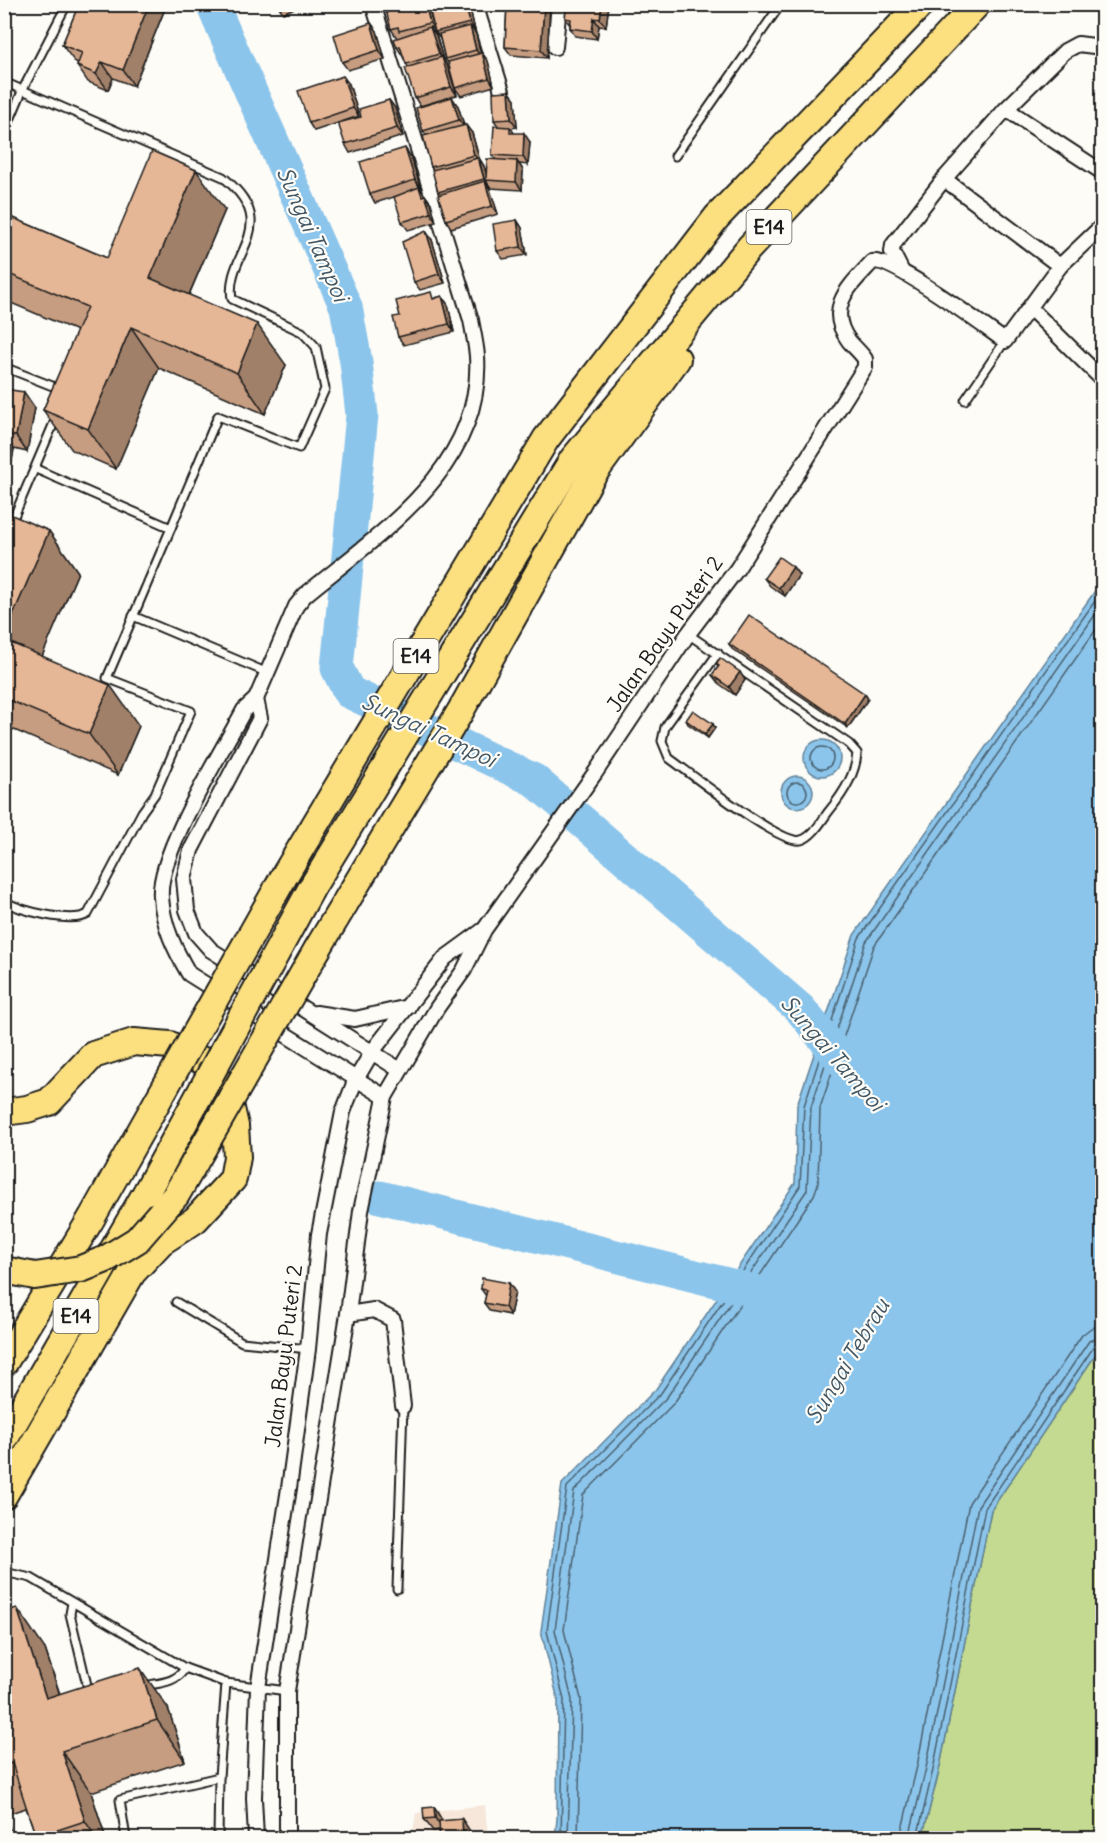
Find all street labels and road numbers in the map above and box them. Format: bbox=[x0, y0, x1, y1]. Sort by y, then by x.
road number: E14 bbox=[746, 210, 792, 244]
street label: Jalan Bayu Puteri 2 bbox=[601, 551, 728, 717]
road number: E14 bbox=[394, 639, 438, 673]
street label: Jalan Bayu Puteri 2 bbox=[259, 1263, 308, 1449]
road number: E14 bbox=[54, 1299, 98, 1333]

